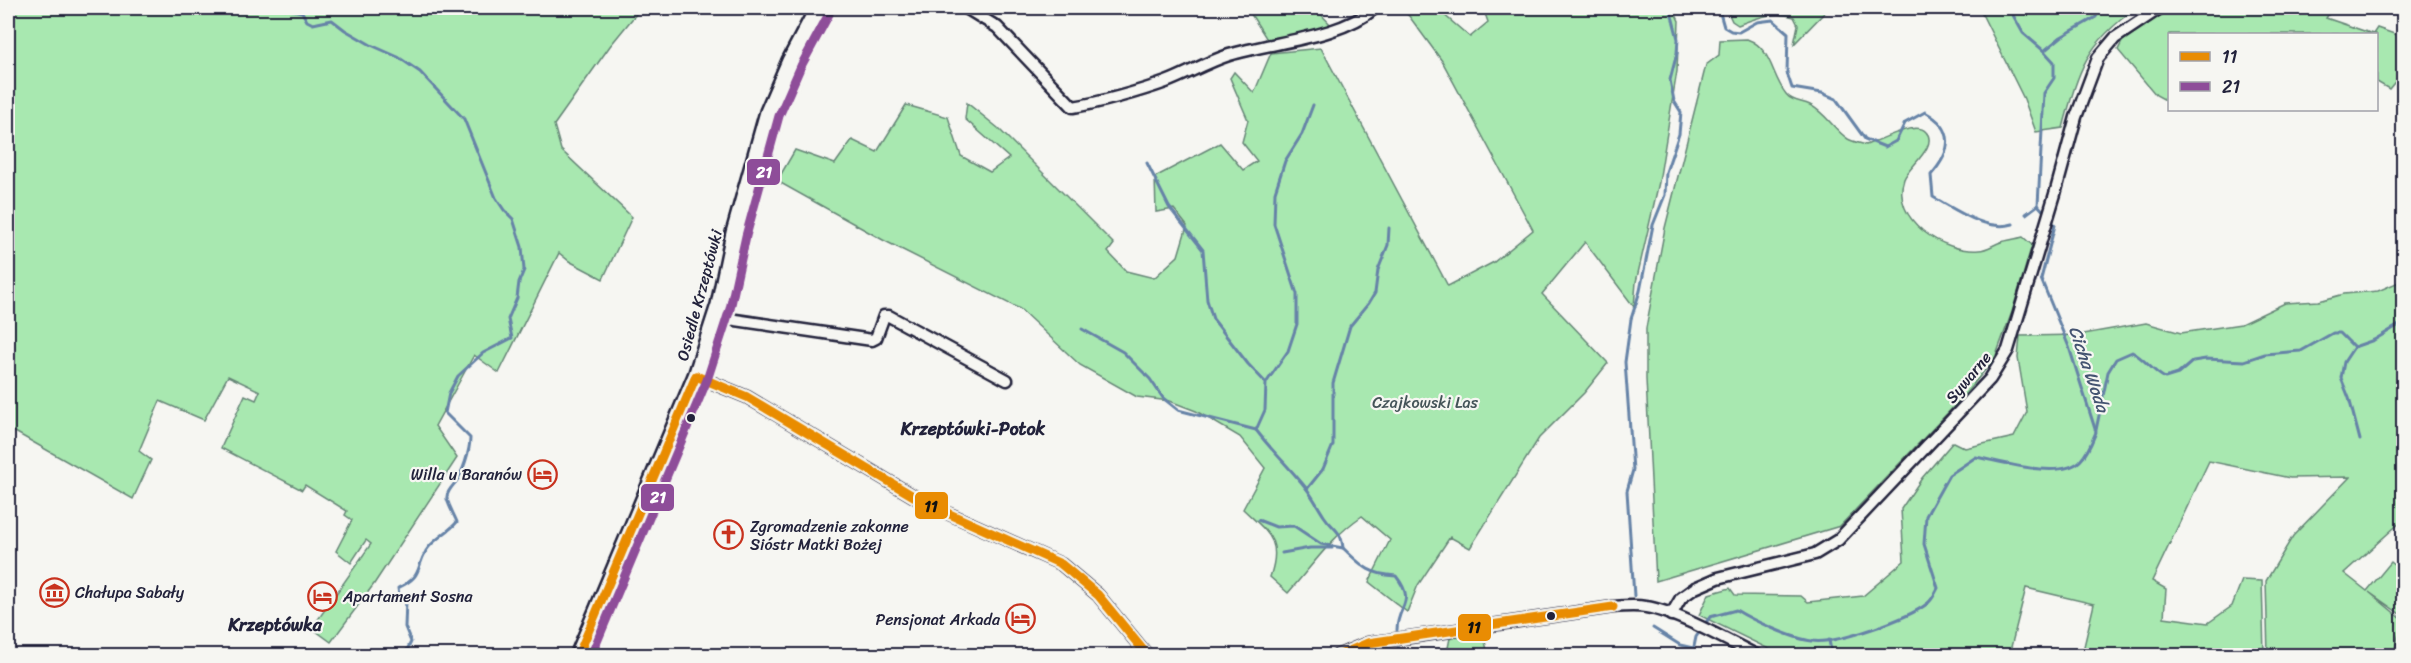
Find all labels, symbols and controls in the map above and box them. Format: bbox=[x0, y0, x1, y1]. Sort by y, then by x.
legend bbox=[2168, 33, 2378, 111]
text: 11 bbox=[2222, 41, 2238, 73]
text: 21 bbox=[2222, 71, 2240, 103]
line badge: 21 bbox=[746, 158, 781, 186]
text: 21 bbox=[755, 158, 772, 187]
street label: Osiedle Krzeptówki bbox=[668, 226, 731, 364]
water label: Cicha Woda bbox=[2059, 321, 2119, 419]
street label: Sywarne bbox=[1938, 345, 1999, 410]
park label: Czajkowski Las bbox=[1372, 388, 1478, 417]
unlabelled marker bbox=[685, 412, 697, 424]
district label: Krzeptówki-Potok bbox=[900, 413, 1046, 445]
hotel icon: Willa u Baranów bbox=[527, 458, 559, 490]
place label: Willa u Baranów bbox=[411, 460, 522, 489]
line badge: 21 bbox=[640, 483, 675, 512]
text: 21 bbox=[649, 483, 666, 512]
line badge: 11 bbox=[914, 491, 949, 520]
text: 11 bbox=[924, 492, 938, 521]
place label: Zgromadzenie zakonne Sióstr Matki Bożej bbox=[750, 512, 909, 559]
church icon: Zgromadzenie zakonne Sióstr Matki Bożej bbox=[713, 519, 745, 551]
museum icon: Chałupa Sabały bbox=[38, 576, 70, 608]
place label: Chałupa Sabały bbox=[75, 578, 185, 607]
hotel icon: Apartament Sosna bbox=[306, 580, 338, 612]
place label: Apartament Sosna bbox=[342, 582, 473, 611]
hotel icon: Pensjonat Arkada bbox=[1005, 603, 1037, 635]
place label: Pensjonat Arkada bbox=[875, 605, 1001, 634]
district label: Krzeptówka bbox=[227, 609, 323, 641]
unlabelled marker bbox=[1545, 610, 1557, 622]
line badge: 11 bbox=[1457, 613, 1492, 642]
text: 11 bbox=[1467, 613, 1481, 642]

